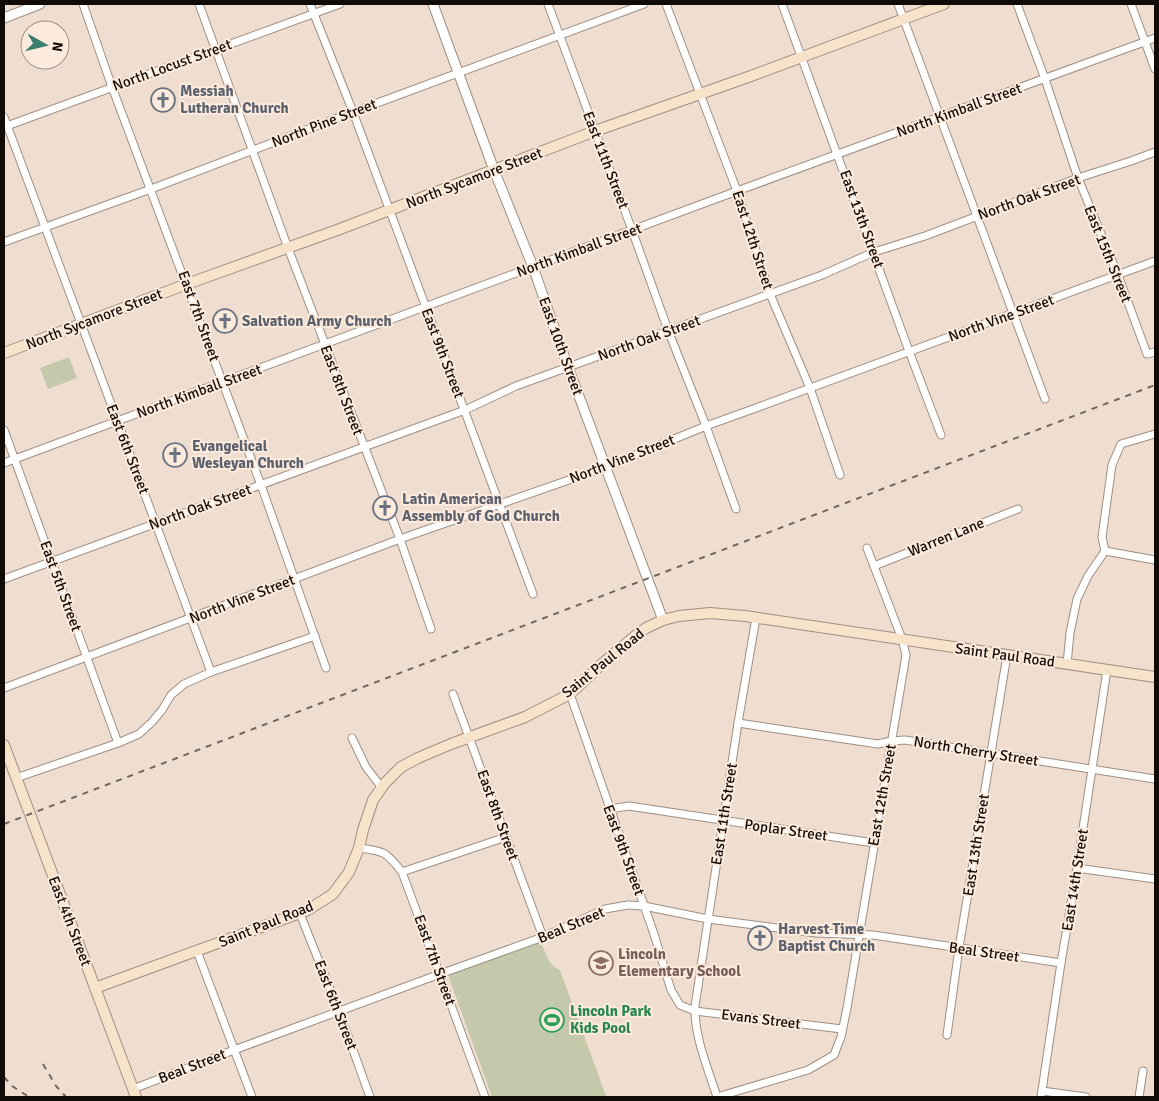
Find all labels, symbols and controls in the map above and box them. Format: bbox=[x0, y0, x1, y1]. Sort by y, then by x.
north arrow bbox=[20, 20, 70, 70]
street label: North Locust Street bbox=[110, 35, 234, 95]
text: N bbox=[48, 41, 66, 53]
street label: North Kimball Street bbox=[894, 79, 1024, 141]
place label: Messiah Lutheran Church bbox=[180, 82, 289, 117]
church icon: Messiah Lutheran Church bbox=[150, 87, 176, 113]
street label: North Pine Street bbox=[269, 95, 379, 151]
street label: East 11th Street bbox=[579, 109, 633, 211]
street label: North Sycamore Street bbox=[403, 144, 545, 212]
street label: East 13th Street bbox=[836, 167, 888, 271]
street label: North Oak Street bbox=[975, 170, 1083, 224]
street label: East 12th Street bbox=[729, 188, 777, 292]
street label: East 15th Street bbox=[1080, 203, 1136, 305]
street label: North Kimball Street bbox=[514, 219, 644, 281]
street label: East 7th Street bbox=[174, 268, 224, 364]
street label: North Sycamore Street bbox=[23, 285, 165, 353]
street label: North Vine Street bbox=[946, 291, 1056, 345]
street label: East 10th Street bbox=[535, 294, 587, 398]
street label: East 9th Street bbox=[418, 305, 468, 401]
church icon: Salvation Army Church bbox=[212, 308, 238, 334]
street label: North Oak Street bbox=[595, 311, 703, 365]
place label: Salvation Army Church bbox=[242, 312, 392, 330]
street label: East 8th Street bbox=[317, 342, 367, 438]
street label: North Kimball Street bbox=[134, 360, 264, 422]
street label: East 6th Street bbox=[103, 401, 153, 497]
street label: North Vine Street bbox=[567, 431, 677, 487]
place label: Evangelical Wesleyan Church bbox=[192, 437, 304, 472]
church icon: Evangelical Wesleyan Church bbox=[162, 442, 188, 468]
street label: North Oak Street bbox=[146, 480, 254, 534]
place label: Latin American Assembly of God Church bbox=[402, 490, 560, 525]
church icon: Latin American Assembly of God Church bbox=[372, 495, 398, 521]
street label: Warren Lane bbox=[905, 514, 987, 560]
street label: East 5th Street bbox=[36, 538, 86, 634]
street label: North Vine Street bbox=[187, 571, 297, 627]
street label: Saint Paul Road bbox=[558, 624, 648, 702]
street label: Saint Paul Road bbox=[954, 639, 1056, 671]
street label: North Cherry Street bbox=[912, 732, 1040, 770]
street label: East 12th Street bbox=[864, 743, 900, 847]
street label: East 11th Street bbox=[707, 762, 741, 866]
street label: East 8th Street bbox=[473, 767, 523, 863]
street label: East 13th Street bbox=[959, 793, 993, 897]
street label: East 9th Street bbox=[599, 802, 649, 898]
street label: Poplar Street bbox=[743, 815, 829, 845]
street label: East 14th Street bbox=[1058, 828, 1092, 932]
street label: East 4th Street bbox=[45, 873, 95, 969]
street label: Saint Paul Road bbox=[216, 897, 316, 951]
street label: Beal Street bbox=[535, 903, 607, 947]
street label: East 7th Street bbox=[410, 912, 460, 1008]
place label: Harvest Time Baptist Church bbox=[778, 920, 875, 955]
church icon: Harvest Time Baptist Church bbox=[747, 925, 773, 951]
street label: Beal Street bbox=[948, 938, 1020, 966]
place label: Lincoln Elementary School bbox=[618, 945, 741, 980]
school or university icon: Lincoln Elementary School bbox=[588, 950, 614, 976]
street label: East 6th Street bbox=[311, 957, 361, 1053]
place label: Lincoln Park Kids Pool bbox=[570, 1002, 652, 1037]
street label: Evans Street bbox=[720, 1005, 802, 1033]
sports icon: Lincoln Park Kids Pool bbox=[539, 1007, 565, 1033]
street label: Beal Street bbox=[156, 1045, 228, 1087]

